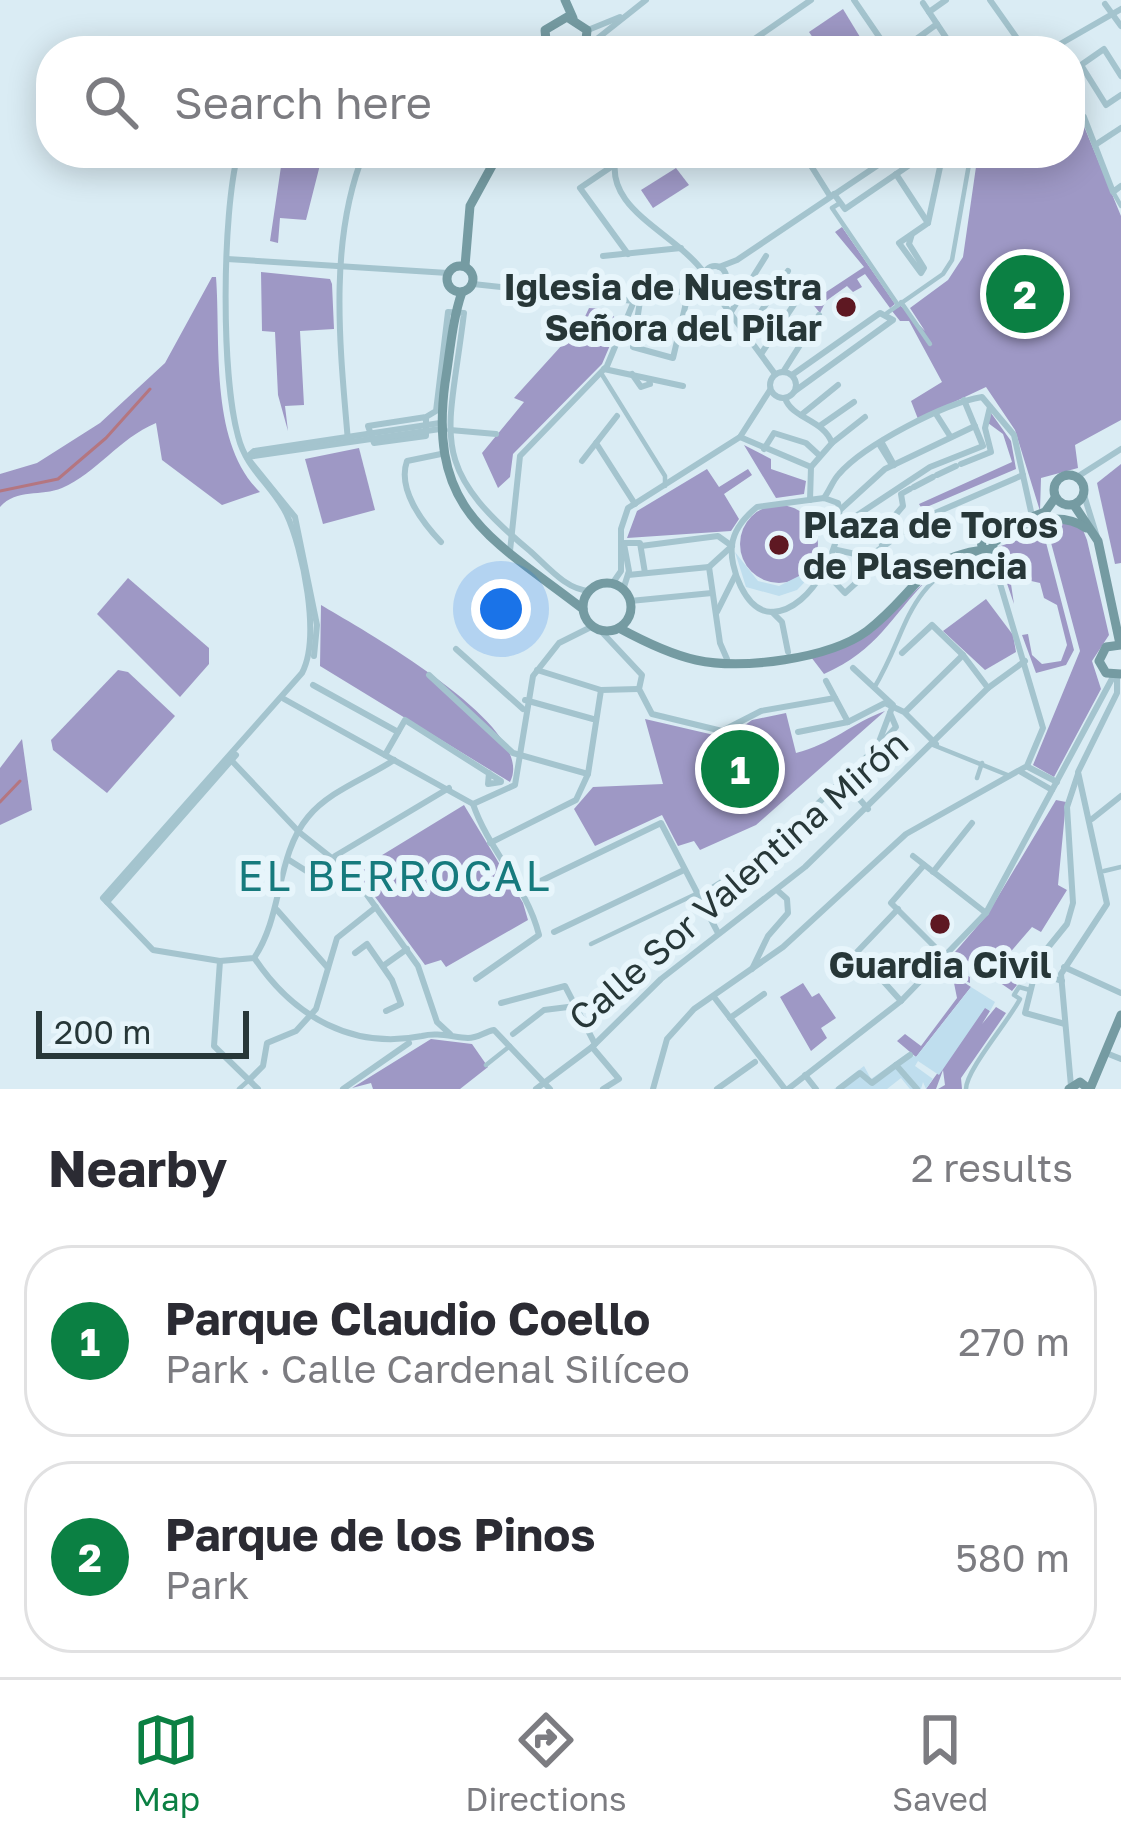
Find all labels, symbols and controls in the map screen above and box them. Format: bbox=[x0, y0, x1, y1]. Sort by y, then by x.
search box bbox=[36, 36, 1085, 168]
icon: search bbox=[78, 69, 144, 135]
text: Search here bbox=[174, 75, 432, 129]
pin: 2 bbox=[986, 249, 1064, 339]
place label: Iglesia de Nuestra Señora del Pilar bbox=[503, 265, 822, 349]
marker: Iglesia de Nuestra Señora del Pilar bbox=[833, 294, 859, 320]
place label: Plaza de Toros de Plasencia bbox=[803, 503, 1058, 587]
marker: Plaza de Toros de Plasencia bbox=[766, 532, 792, 558]
your location bbox=[471, 579, 531, 639]
street label: Calle Sor Valentina Mirón bbox=[560, 721, 916, 1039]
pin: 1 bbox=[701, 724, 779, 814]
district label: EL BERROCAL bbox=[238, 850, 552, 900]
marker: Guardia Civil bbox=[927, 911, 953, 937]
place label: Guardia Civil bbox=[828, 943, 1052, 986]
scale bar bbox=[36, 1005, 249, 1058]
text: 200 m bbox=[54, 1012, 152, 1051]
text: Nearby bbox=[48, 1137, 227, 1198]
text: 2 results bbox=[911, 1144, 1073, 1191]
text: Parque Claudio Coello bbox=[165, 1291, 650, 1345]
text: 1 bbox=[80, 1318, 100, 1365]
text: 270 m bbox=[958, 1318, 1070, 1365]
text: Park · Calle Cardenal Silíceo bbox=[165, 1345, 690, 1392]
text: Parque de los Pinos bbox=[165, 1507, 595, 1561]
text: 2 bbox=[78, 1534, 102, 1581]
text: 580 m bbox=[955, 1534, 1070, 1581]
text: Park bbox=[165, 1561, 249, 1608]
tab: Map bbox=[133, 1707, 200, 1818]
tab: Directions bbox=[465, 1707, 627, 1818]
tab: Saved bbox=[892, 1707, 988, 1818]

